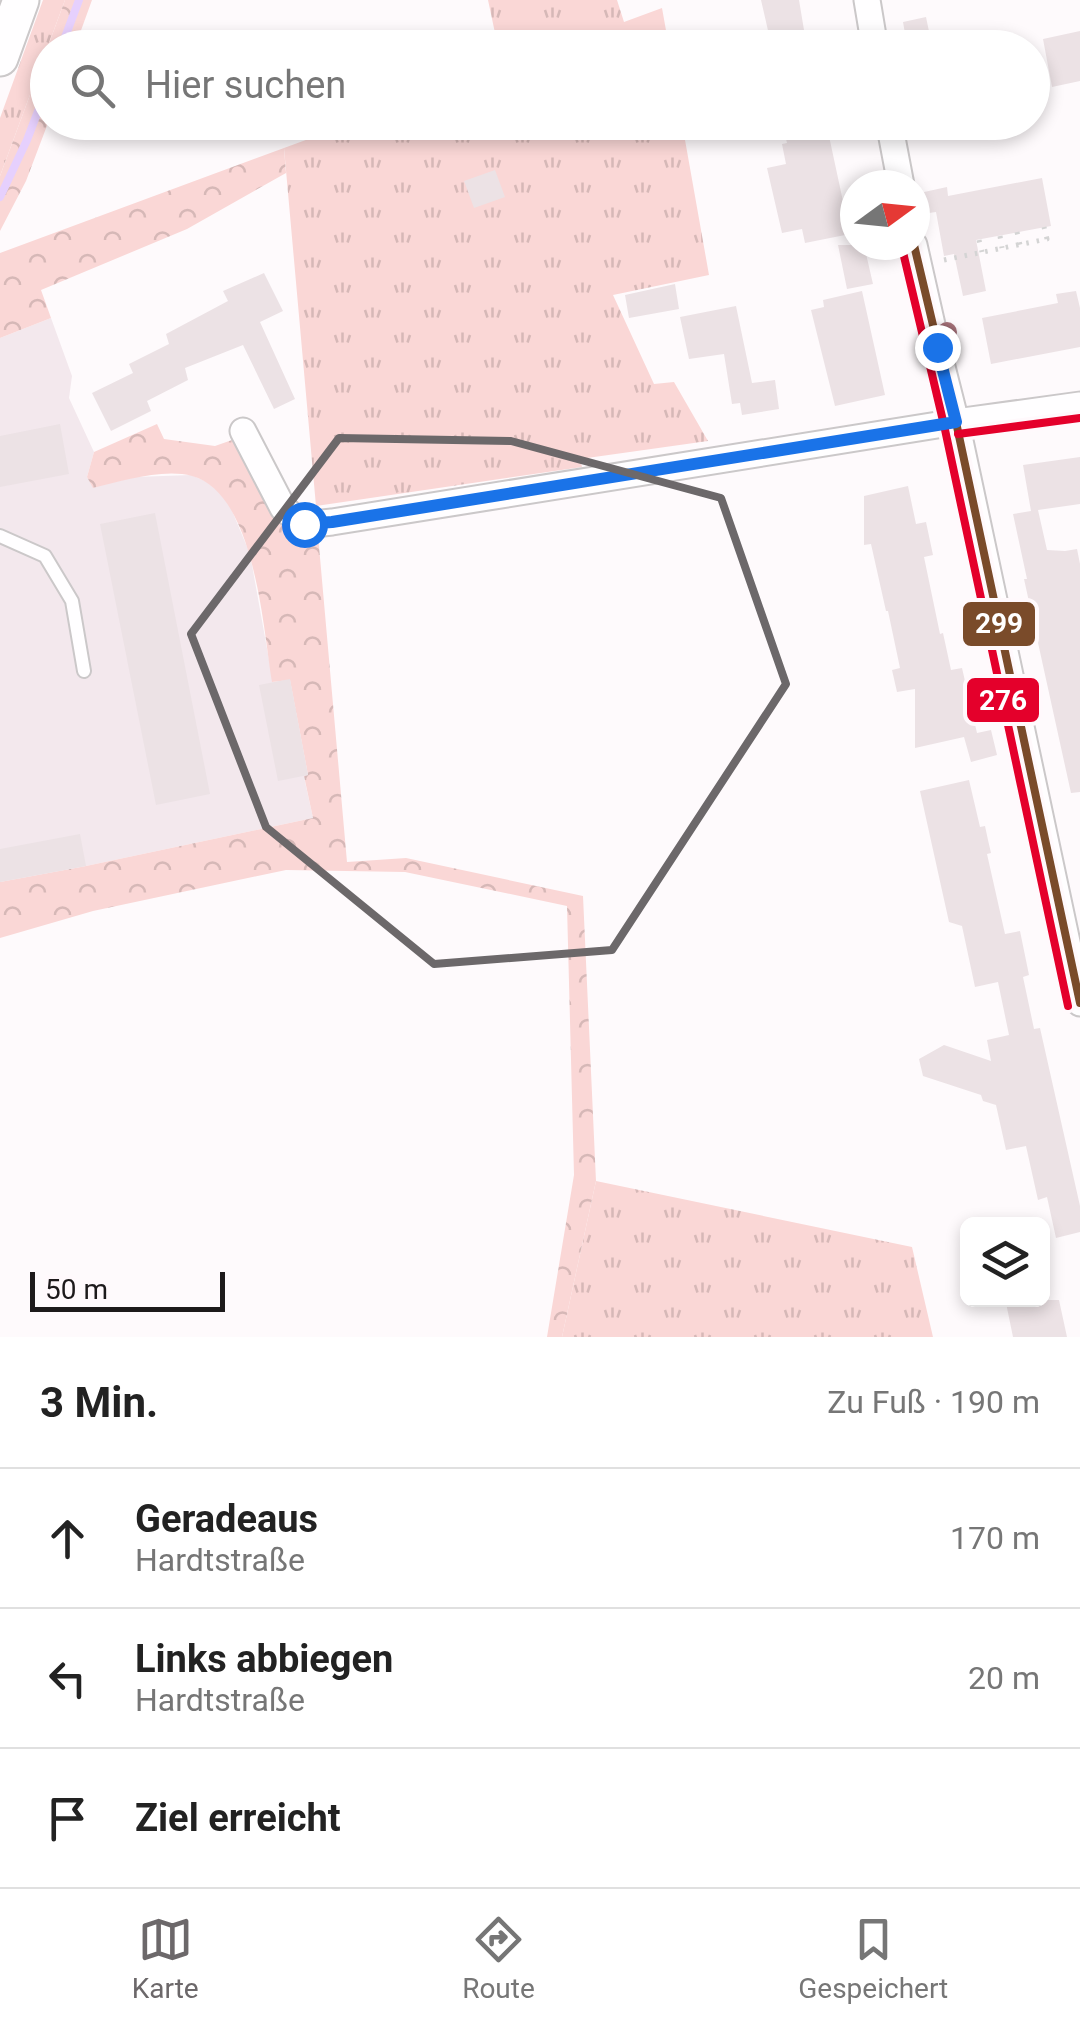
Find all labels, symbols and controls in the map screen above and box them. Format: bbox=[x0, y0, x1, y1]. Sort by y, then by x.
search box bbox=[30, 30, 1050, 140]
icon: search bbox=[65, 58, 120, 113]
text: Hier suchen bbox=[145, 63, 346, 107]
north arrow bbox=[840, 170, 930, 260]
route end bbox=[915, 325, 961, 371]
route start bbox=[282, 502, 328, 548]
line badge: 299 bbox=[961, 600, 1037, 648]
text: 299 bbox=[975, 607, 1023, 640]
line badge: 276 bbox=[965, 676, 1041, 724]
text: 276 bbox=[979, 684, 1027, 717]
map controls bbox=[960, 1217, 1050, 1307]
button: layers bbox=[960, 1217, 1050, 1307]
scale bar bbox=[30, 1267, 225, 1312]
text: 50 m bbox=[45, 1273, 108, 1306]
text: 3 Min. bbox=[40, 1378, 158, 1427]
text: Zu Fuß · 190 m bbox=[827, 1383, 1040, 1421]
text: Geradeaus bbox=[135, 1497, 318, 1541]
icon: ahead bbox=[40, 1511, 95, 1566]
text: 170 m bbox=[950, 1519, 1040, 1557]
text: Hardtstraße bbox=[135, 1541, 305, 1579]
text: Links abbiegen bbox=[135, 1637, 393, 1681]
icon: left bbox=[40, 1651, 95, 1706]
text: 20 m bbox=[968, 1659, 1040, 1697]
text: Hardtstraße bbox=[135, 1681, 305, 1719]
icon: arrive bbox=[40, 1791, 95, 1846]
text: Ziel erreicht bbox=[135, 1796, 341, 1840]
tab: Karte bbox=[132, 1912, 199, 2005]
tab: Route bbox=[462, 1912, 535, 2005]
tab: Gespeichert bbox=[798, 1912, 948, 2005]

